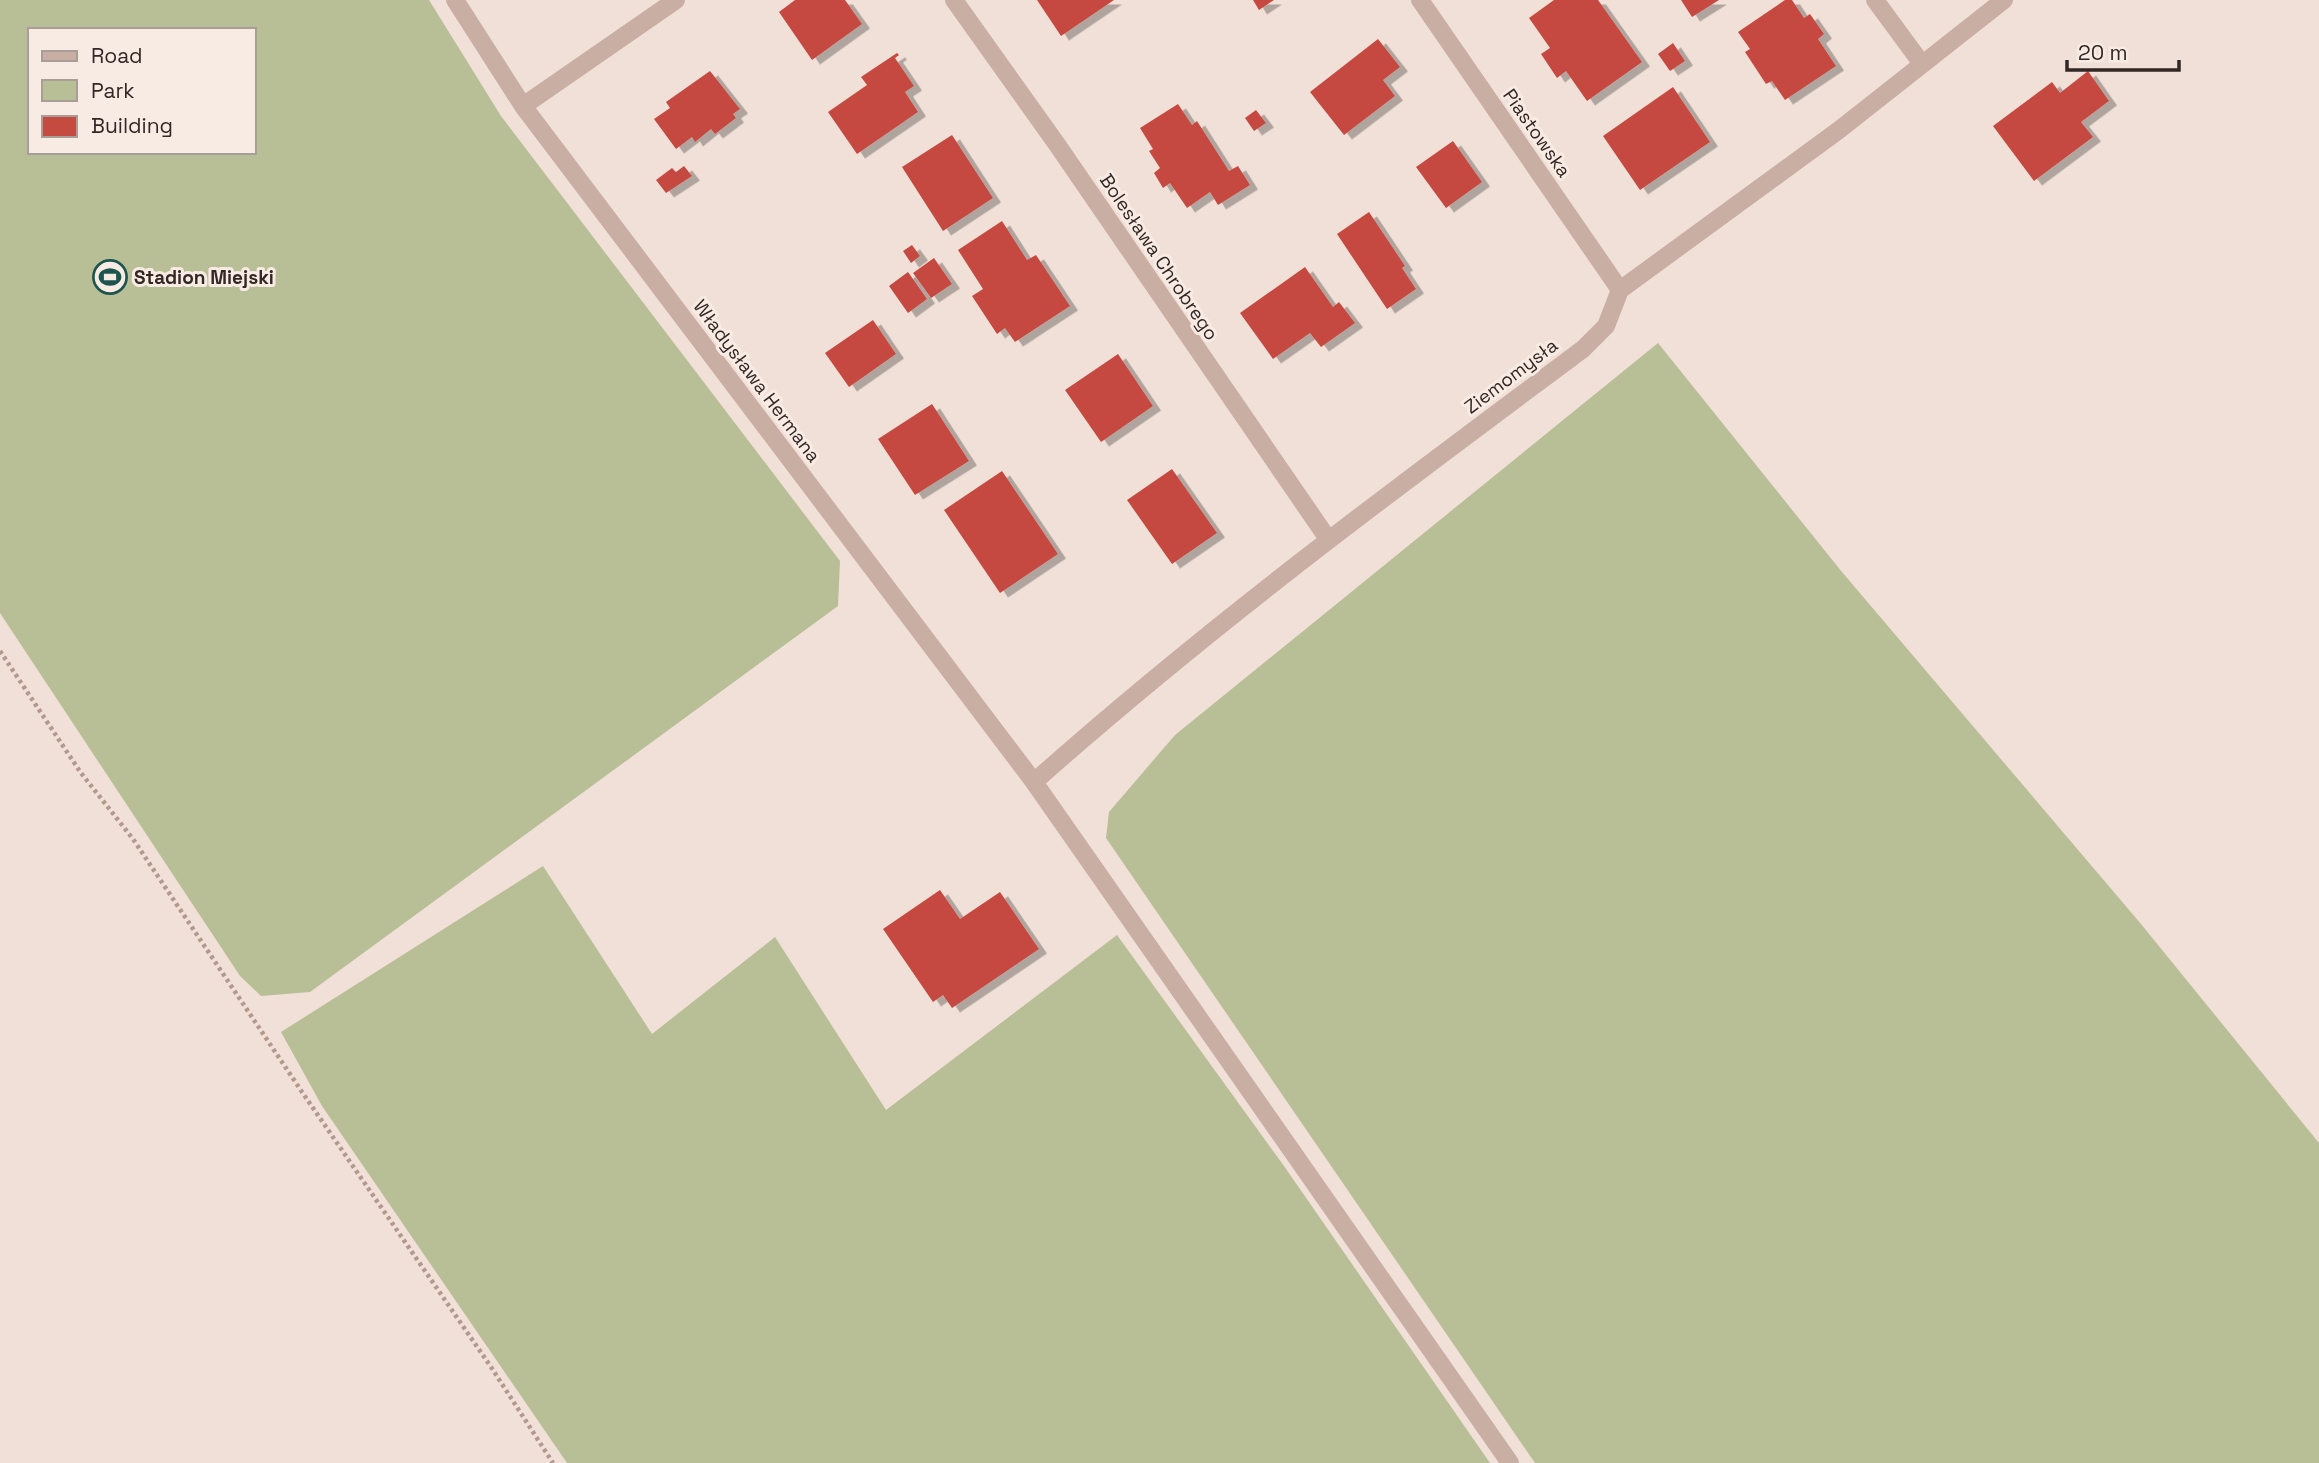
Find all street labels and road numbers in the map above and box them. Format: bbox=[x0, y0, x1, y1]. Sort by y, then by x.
street label: Piastowska bbox=[1497, 84, 1577, 182]
street label: Bolesława Chrobrego bbox=[1094, 169, 1224, 345]
street label: Władysława Hermana bbox=[688, 295, 826, 467]
street label: Ziemomysła bbox=[1459, 333, 1563, 419]

